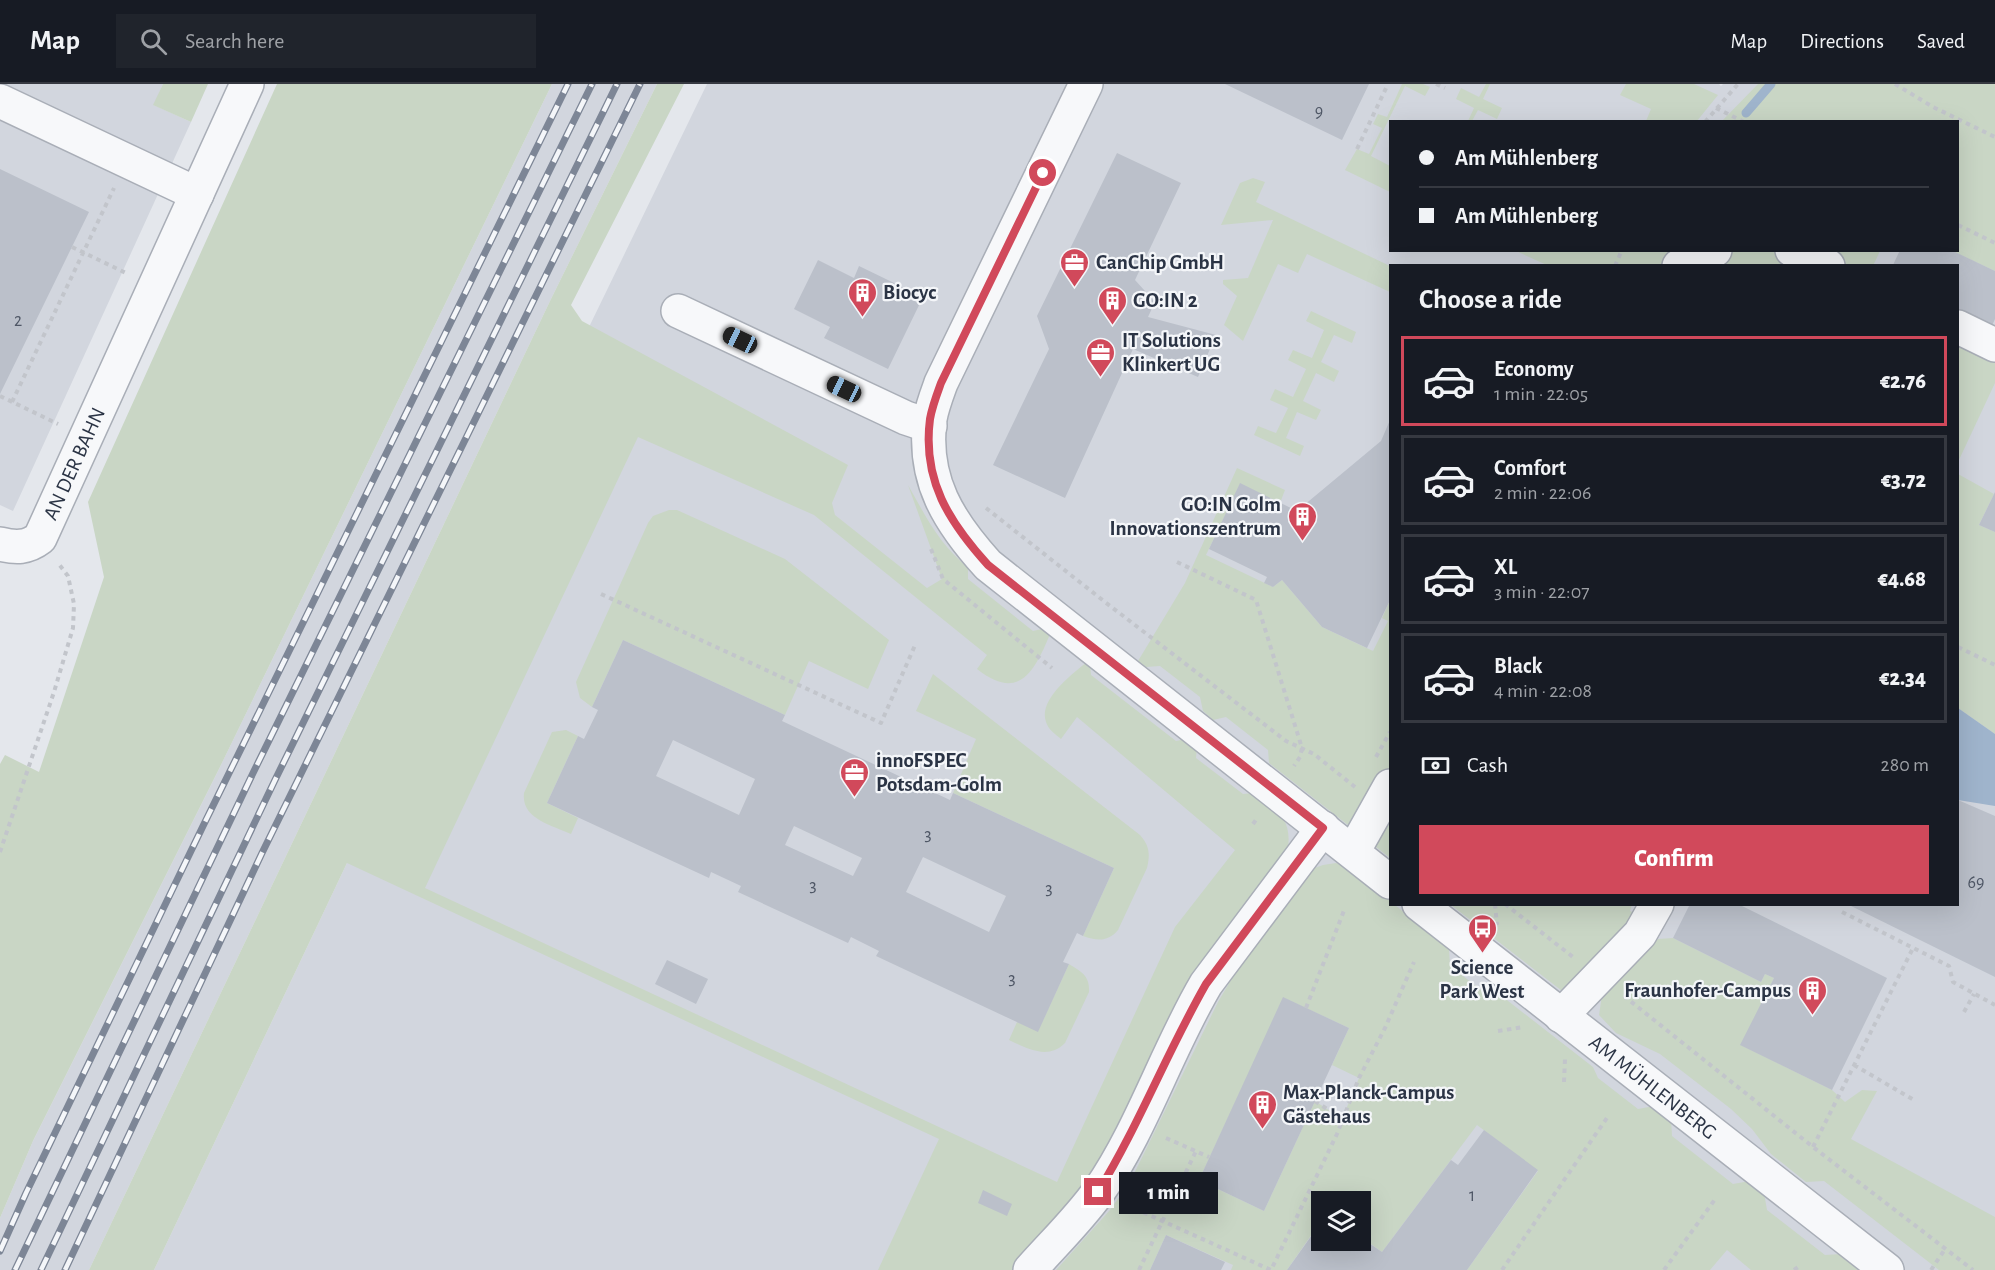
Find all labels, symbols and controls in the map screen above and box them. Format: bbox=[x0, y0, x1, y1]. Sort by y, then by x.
search box bbox=[116, 14, 536, 68]
icon: search bbox=[137, 25, 170, 58]
text: Map bbox=[30, 27, 80, 55]
text: Search here bbox=[185, 30, 284, 52]
text: Map bbox=[1731, 31, 1767, 52]
text: Directions bbox=[1800, 31, 1884, 52]
text: Saved bbox=[1917, 31, 1965, 52]
house number: 9 bbox=[1315, 103, 1323, 121]
text: Am Mühlenberg bbox=[1455, 147, 1598, 169]
route start bbox=[1029, 159, 1056, 186]
text: Am Mühlenberg bbox=[1455, 205, 1598, 227]
office icon: CanChip GmbH bbox=[1059, 246, 1091, 288]
place label: CanChip GmbH bbox=[1096, 252, 1224, 273]
building icon: Biocyc bbox=[846, 276, 878, 318]
place label: Biocyc bbox=[883, 282, 936, 303]
building icon: GO:IN 2 bbox=[1096, 284, 1128, 326]
text: Choose a ride bbox=[1419, 286, 1562, 313]
place label: GO:IN 2 bbox=[1133, 290, 1198, 311]
house number: 2 bbox=[14, 312, 22, 330]
car bbox=[720, 324, 760, 356]
place label: IT Solutions Klinkert UG bbox=[1122, 330, 1221, 375]
office icon: IT Solutions Klinkert UG bbox=[1085, 336, 1117, 378]
icon: car bbox=[1422, 354, 1476, 408]
text: Economy bbox=[1494, 358, 1574, 380]
text: €2.76 bbox=[1880, 370, 1926, 392]
car bbox=[824, 373, 864, 405]
text: 1 min · 22:05 bbox=[1494, 384, 1588, 404]
street label: AN DER BAHN bbox=[39, 404, 109, 523]
icon: car bbox=[1422, 453, 1476, 507]
text: Comfort bbox=[1494, 457, 1566, 479]
text: €3.72 bbox=[1881, 469, 1926, 491]
text: 2 min · 22:06 bbox=[1494, 483, 1591, 503]
place label: GO:IN Golm Innovationszentrum bbox=[1109, 494, 1281, 539]
building icon: GO:IN Golm Innovationszentrum bbox=[1286, 500, 1318, 542]
icon: car bbox=[1422, 552, 1476, 606]
text: XL bbox=[1494, 556, 1517, 578]
text: €4.68 bbox=[1878, 568, 1926, 590]
text: 3 min · 22:07 bbox=[1494, 582, 1590, 602]
icon: car bbox=[1422, 651, 1476, 705]
text: Black bbox=[1494, 655, 1542, 677]
text: €2.34 bbox=[1879, 667, 1926, 689]
text: 4 min · 22:08 bbox=[1494, 681, 1592, 701]
icon: cash bbox=[1419, 749, 1452, 782]
place label: innoFSPEC Potsdam-Golm bbox=[876, 750, 1002, 795]
text: Cash bbox=[1467, 754, 1508, 776]
text: 280 m bbox=[1881, 755, 1929, 775]
office icon: innoFSPEC Potsdam-Golm bbox=[839, 756, 871, 798]
button: Confirm bbox=[1419, 825, 1929, 894]
house number: 3 bbox=[924, 826, 932, 844]
house number: 69 bbox=[1968, 874, 1984, 892]
house number: 3 bbox=[809, 877, 817, 895]
house number: 3 bbox=[1045, 880, 1053, 898]
bus stop icon: Science Park West bbox=[1466, 912, 1498, 954]
place label: Science Park West bbox=[1440, 957, 1524, 1002]
house number: 3 bbox=[1008, 970, 1016, 988]
building icon: Fraunhofer-Campus bbox=[1796, 974, 1828, 1016]
place label: Fraunhofer-Campus bbox=[1624, 980, 1791, 1001]
street label: AM MÜHLENBERG bbox=[1585, 1031, 1720, 1143]
place label: Max-Planck-Campus Gästehaus bbox=[1283, 1082, 1454, 1127]
building icon: Max-Planck-Campus Gästehaus bbox=[1246, 1088, 1278, 1130]
callout: 1 min bbox=[1119, 1171, 1218, 1213]
route end bbox=[1084, 1178, 1111, 1205]
text: 1 min bbox=[1147, 1183, 1190, 1203]
house number: 1 bbox=[1469, 1187, 1475, 1205]
map controls bbox=[1311, 1191, 1371, 1251]
button: layers bbox=[1311, 1191, 1371, 1251]

